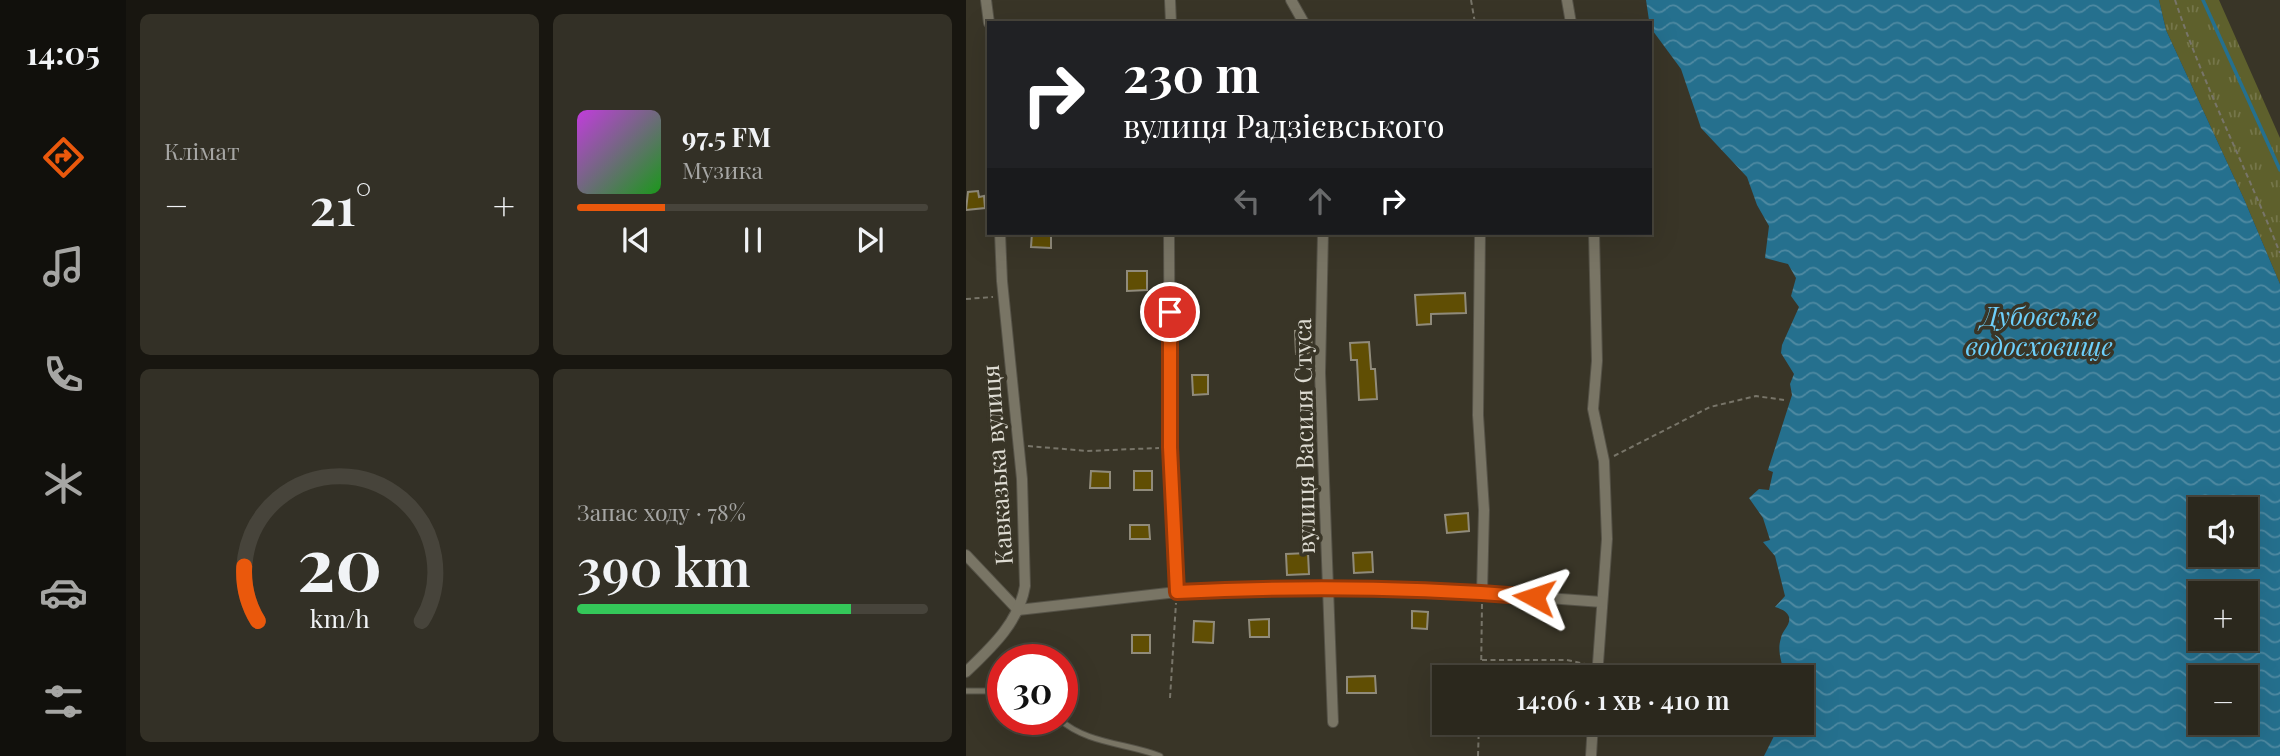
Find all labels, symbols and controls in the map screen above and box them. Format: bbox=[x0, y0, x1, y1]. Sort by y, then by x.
text: 14:05 bbox=[26, 30, 100, 73]
text: 230 m bbox=[1123, 40, 1260, 105]
icon: right bbox=[1008, 49, 1099, 140]
text: вулиця Радзієвського bbox=[1123, 103, 1445, 146]
text: 97.5 FM bbox=[682, 119, 771, 154]
icon: directions bbox=[39, 133, 88, 182]
text: Клімат bbox=[164, 135, 240, 166]
text: Музика bbox=[682, 154, 763, 185]
text: 21° bbox=[309, 170, 372, 239]
text: − bbox=[164, 179, 189, 230]
text: + bbox=[493, 179, 515, 230]
icon: left bbox=[1228, 182, 1266, 220]
icon: ahead bbox=[1301, 182, 1339, 220]
icon: right bbox=[1374, 182, 1412, 220]
icon: previous bbox=[617, 221, 655, 259]
icon: pause bbox=[734, 221, 772, 259]
icon: next bbox=[851, 221, 889, 259]
icon: music bbox=[39, 242, 88, 291]
pin bbox=[1140, 282, 1200, 342]
icon: arrive bbox=[1151, 293, 1189, 331]
water label: Дубовське водосховище bbox=[1965, 298, 2113, 363]
street label: вулиця Василя Стуса bbox=[1285, 318, 1321, 554]
icon: phone bbox=[39, 350, 88, 399]
street label: Кавказька вулиця bbox=[973, 364, 1019, 566]
icon: climate bbox=[39, 459, 88, 508]
text: Запас ходу · 78% bbox=[577, 496, 746, 527]
map controls bbox=[2188, 497, 2258, 735]
button: sound bbox=[2188, 497, 2258, 567]
text: 20 bbox=[297, 513, 382, 610]
text: 390 km bbox=[577, 531, 751, 600]
position arrow bbox=[1497, 560, 1571, 634]
icon: car bbox=[39, 568, 88, 617]
button: + bbox=[2188, 581, 2258, 651]
text: km/h bbox=[310, 601, 370, 634]
speed limit sign: 30 bbox=[987, 644, 1078, 735]
button: − bbox=[2188, 665, 2258, 735]
icon: filters bbox=[39, 677, 88, 726]
text: 14:06 · 1 хв · 410 m bbox=[1516, 682, 1730, 717]

